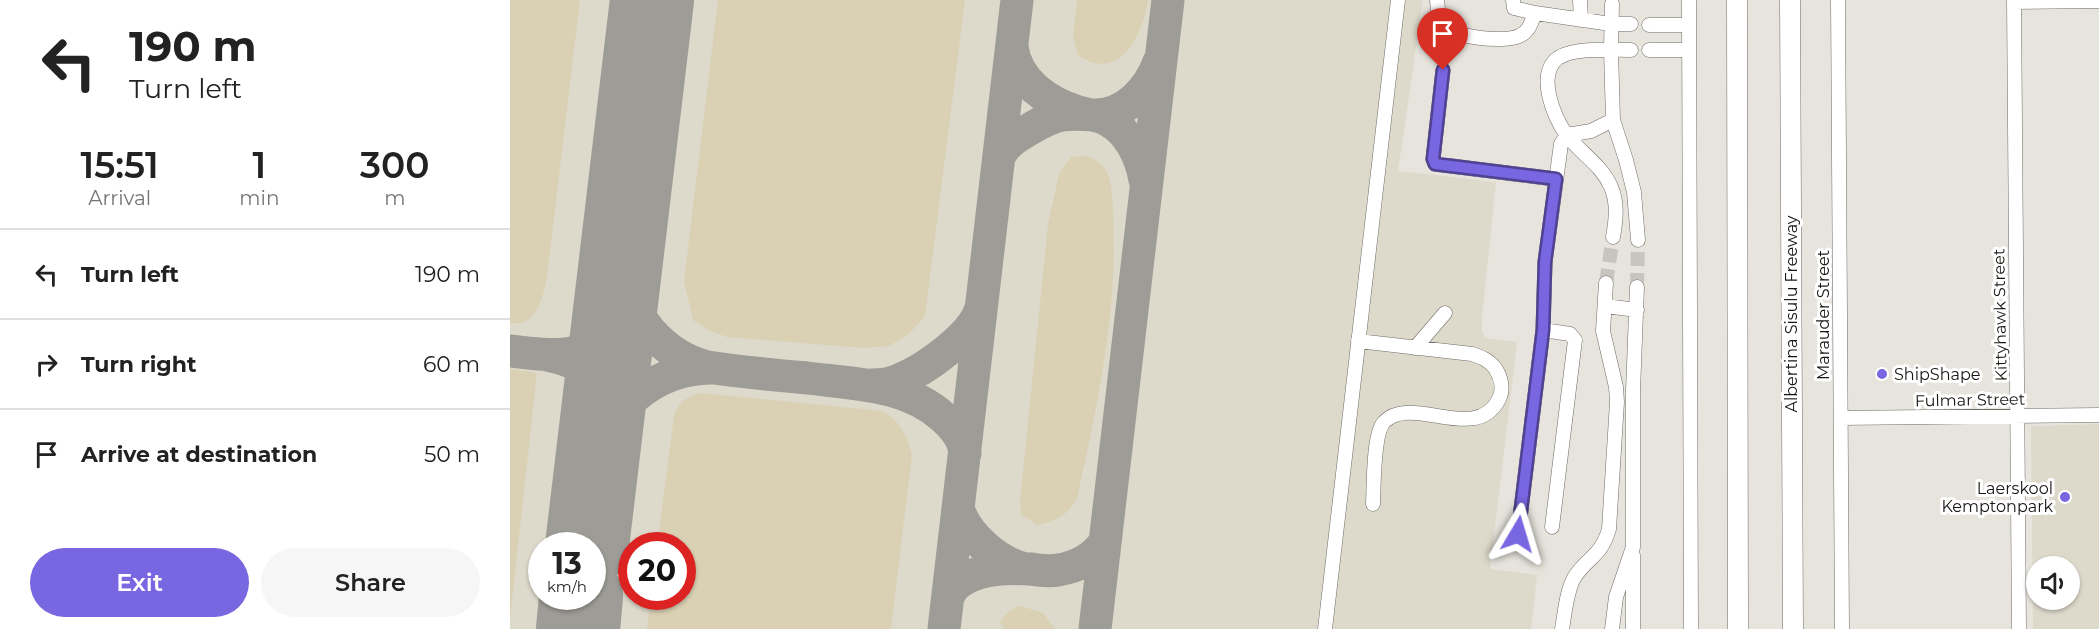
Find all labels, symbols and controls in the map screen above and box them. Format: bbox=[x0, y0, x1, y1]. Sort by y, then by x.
pin bbox=[1417, 8, 1468, 70]
icon: arrive bbox=[1426, 17, 1459, 50]
text: 190 m bbox=[129, 20, 257, 72]
icon: left bbox=[30, 24, 108, 102]
text: Turn left bbox=[129, 72, 242, 105]
text: 15:51 bbox=[81, 143, 159, 187]
text: 1 bbox=[253, 143, 266, 187]
text: 300 bbox=[360, 143, 429, 187]
text: Arrival bbox=[88, 186, 151, 210]
text: min bbox=[239, 186, 279, 210]
text: m bbox=[384, 186, 405, 210]
street label: Albertina Sisulu Freeway bbox=[1782, 215, 1801, 413]
street label: Kittyhawk Street bbox=[1989, 248, 2011, 382]
street label: Marauder Street bbox=[1814, 249, 1833, 380]
icon: left bbox=[30, 258, 63, 291]
text: Turn left bbox=[81, 261, 179, 288]
text: 190 m bbox=[415, 261, 480, 288]
icon: right bbox=[30, 348, 63, 381]
text: Turn right bbox=[81, 351, 196, 378]
text: 60 m bbox=[423, 351, 480, 378]
place label: ShipShape bbox=[1894, 365, 1980, 384]
marker: ShipShape bbox=[1875, 367, 1889, 381]
street label: Fulmar Street bbox=[1915, 390, 2026, 410]
icon: arrive bbox=[30, 438, 63, 471]
text: Arrive at destination bbox=[81, 441, 317, 468]
text: 50 m bbox=[424, 441, 480, 468]
place label: Laerskool Kemptonpark bbox=[1941, 479, 2053, 516]
marker: Laerskool Kemptonpark bbox=[2058, 490, 2072, 504]
position arrow bbox=[1486, 502, 1550, 566]
speed limit sign: 20 bbox=[618, 532, 696, 610]
text: 13 bbox=[552, 545, 582, 582]
button: Exit bbox=[30, 548, 249, 617]
button: Share bbox=[261, 548, 480, 617]
map controls bbox=[2026, 556, 2080, 610]
button: sound bbox=[2026, 556, 2080, 610]
text: km/h bbox=[547, 577, 587, 596]

